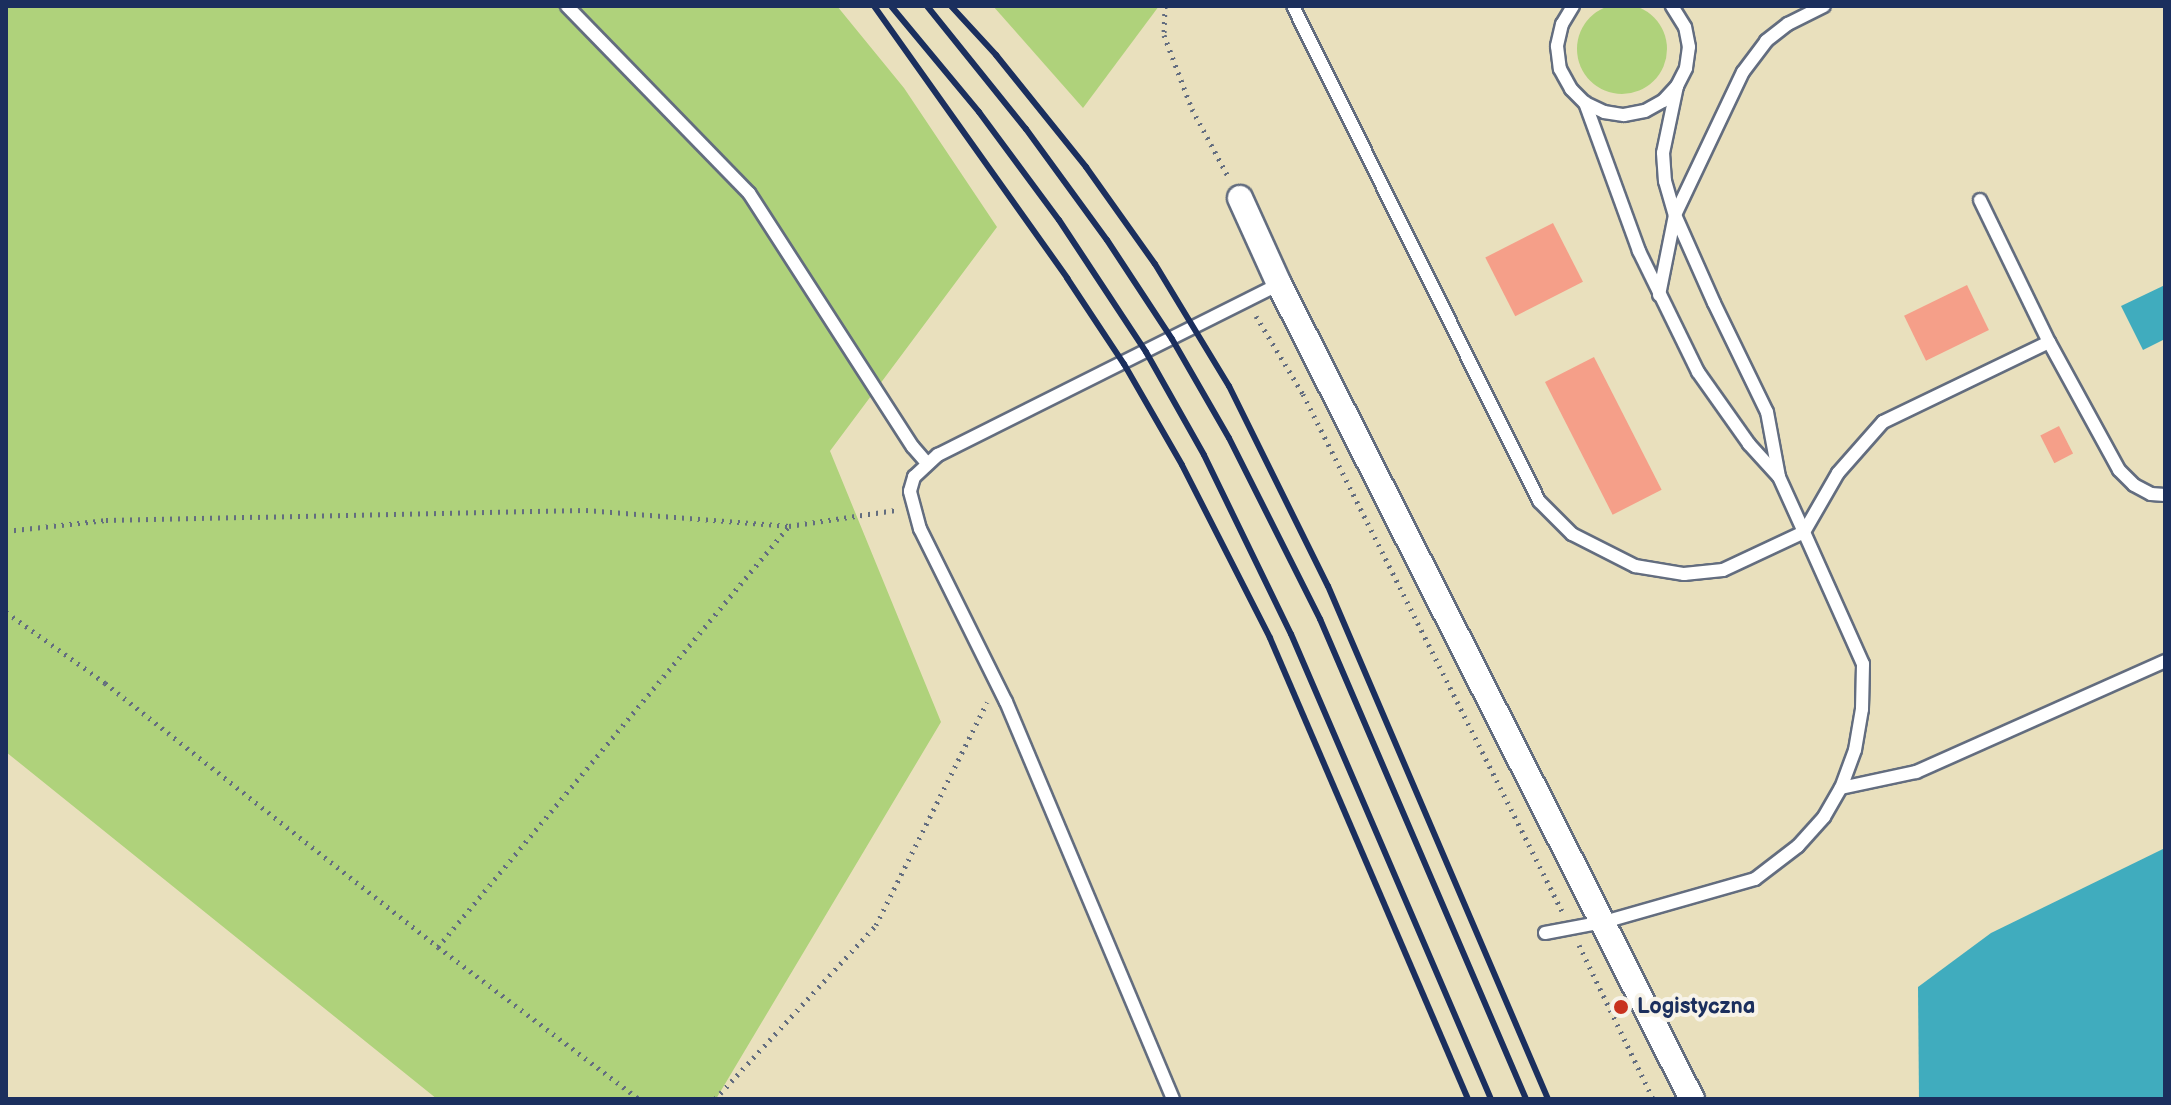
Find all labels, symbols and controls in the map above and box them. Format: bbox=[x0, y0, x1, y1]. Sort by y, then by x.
place label: Logistyczna bbox=[1637, 994, 1755, 1020]
marker: Logistyczna bbox=[1612, 998, 1630, 1016]

